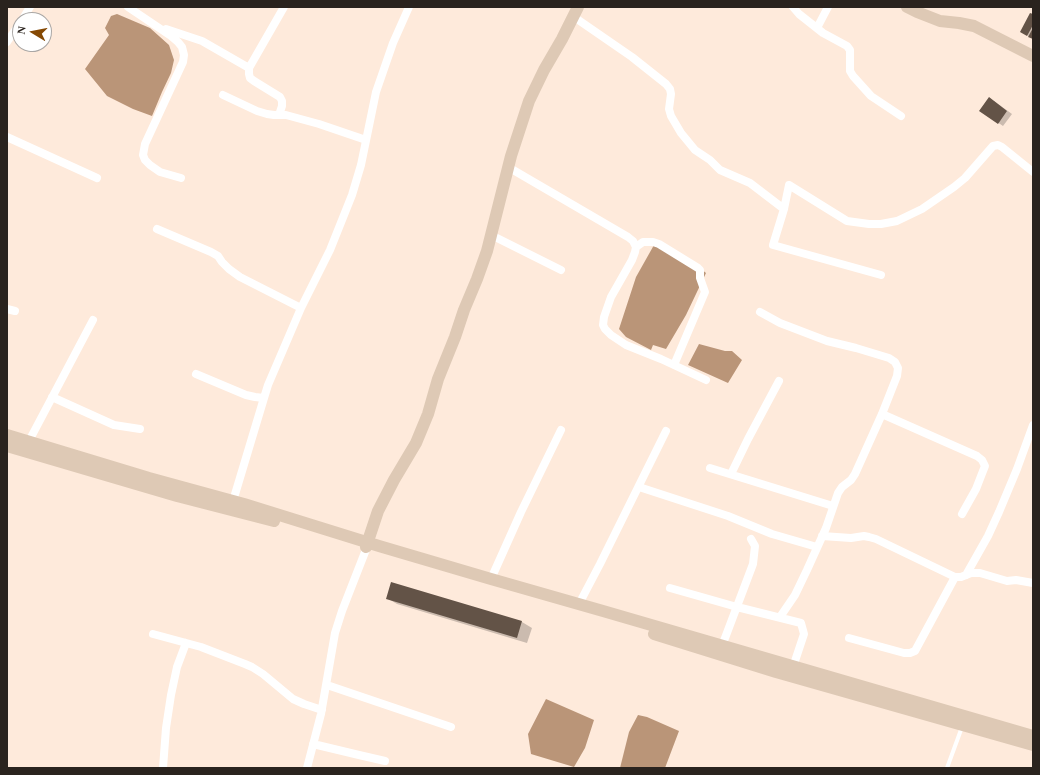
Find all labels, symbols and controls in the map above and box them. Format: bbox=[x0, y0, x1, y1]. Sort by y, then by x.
north arrow bbox=[12, 12, 52, 52]
text: N bbox=[15, 25, 28, 35]

